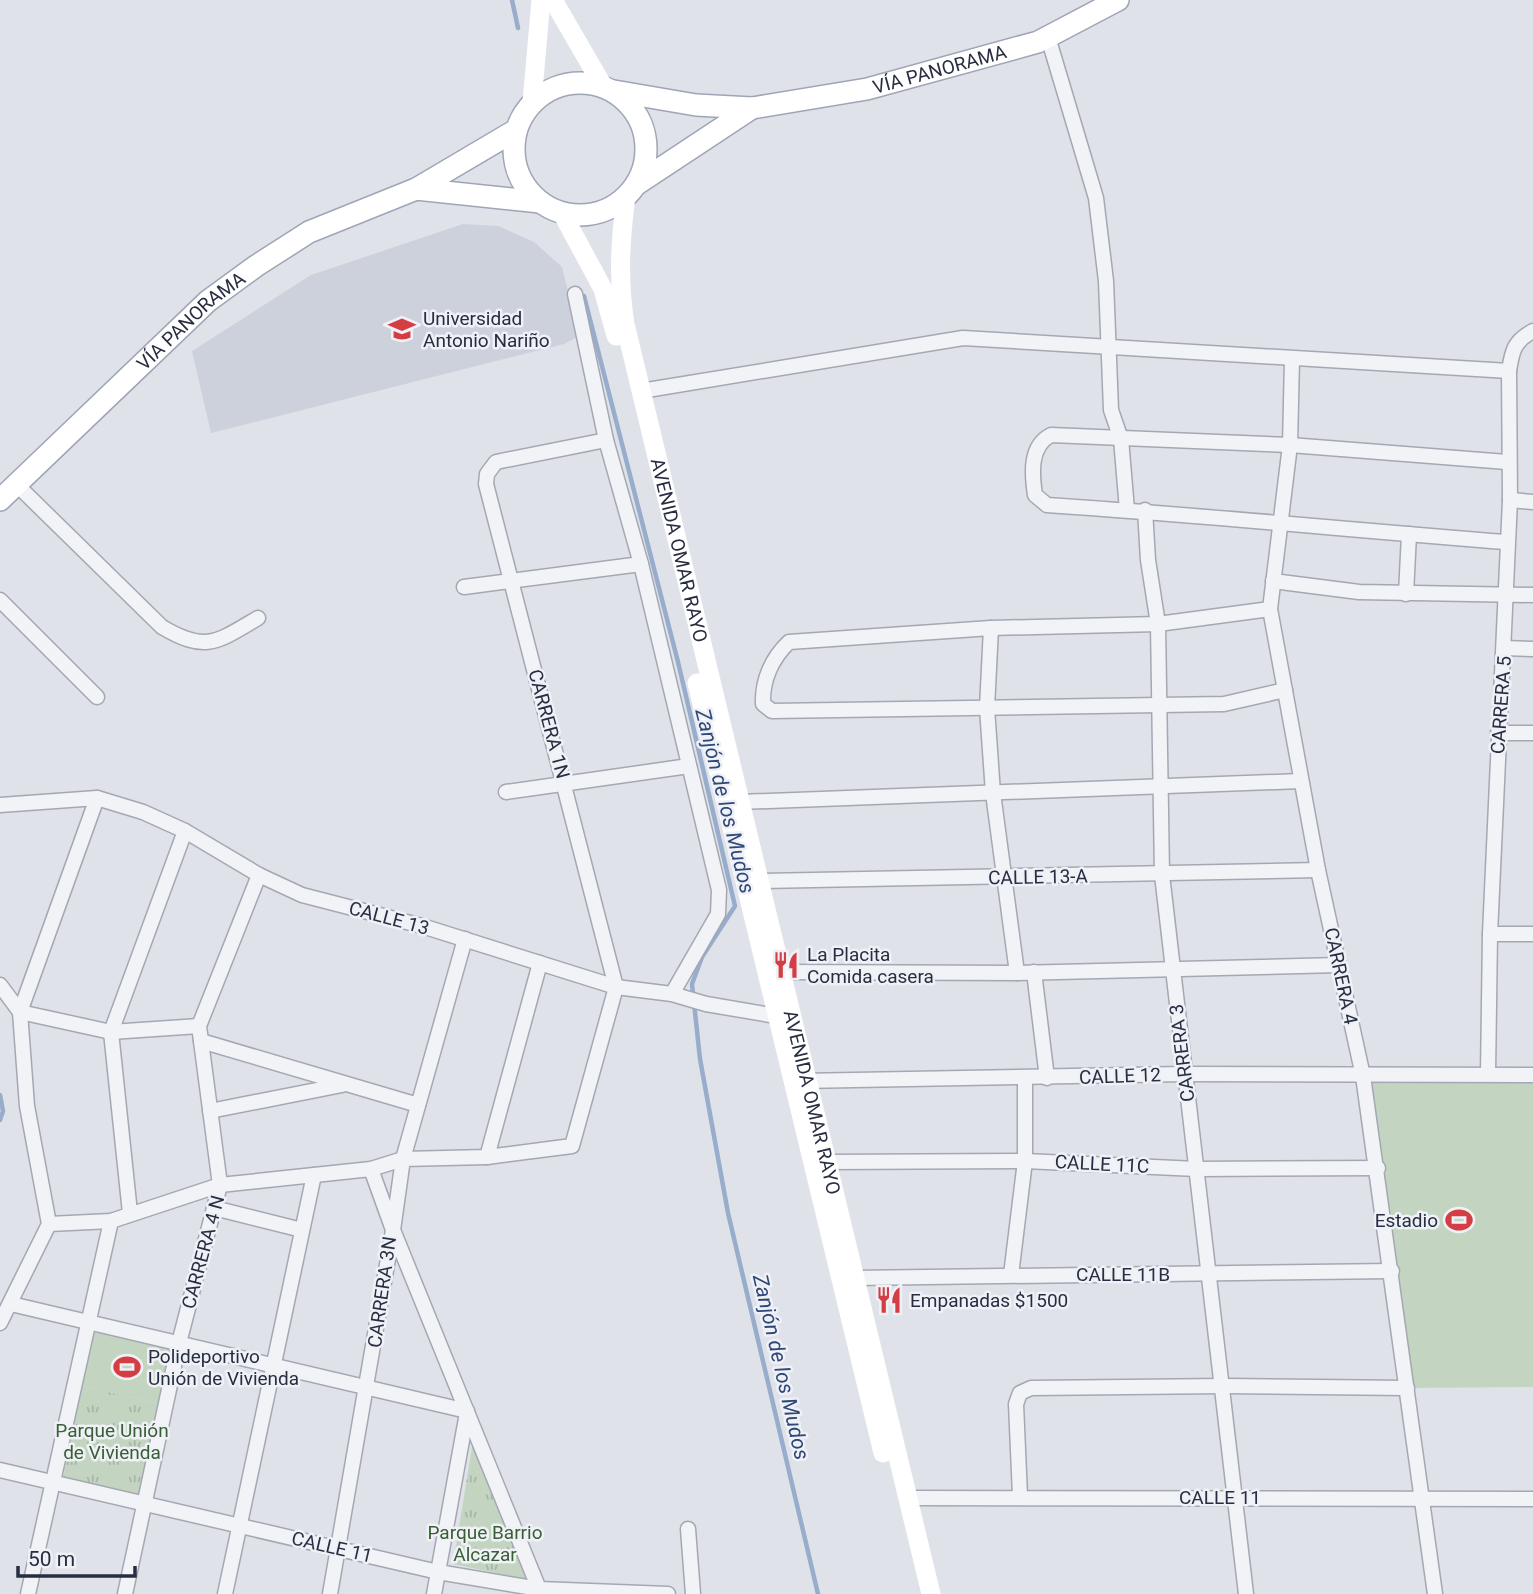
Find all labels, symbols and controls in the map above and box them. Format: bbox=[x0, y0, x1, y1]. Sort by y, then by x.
street label: VÍA PANORAMA bbox=[870, 40, 1009, 98]
street label: VÍA PANORAMA bbox=[132, 266, 250, 375]
place label: Universidad Antonio Nariño bbox=[423, 307, 550, 352]
school or university icon: Universidad Antonio Nariño bbox=[387, 314, 417, 344]
street label: AVENIDA OMAR RAYO bbox=[646, 456, 713, 645]
street label: CARRERA 5 bbox=[1486, 655, 1516, 755]
street label: CARRERA 1N bbox=[523, 667, 575, 781]
water label: Zanjón de los Mudos bbox=[690, 705, 760, 896]
street label: CALLE 13-A bbox=[988, 865, 1089, 889]
street label: CALLE 13 bbox=[346, 896, 432, 940]
street label: CARRERA 4 bbox=[1320, 925, 1363, 1027]
place label: La Placita Comida casera bbox=[807, 943, 934, 988]
restaurant icon: La Placita Comida casera bbox=[771, 950, 801, 980]
street label: CARRERA 3 bbox=[1165, 1003, 1199, 1103]
street label: AVENIDA OMAR RAYO bbox=[779, 1008, 846, 1197]
street label: CALLE 12 bbox=[1079, 1063, 1161, 1089]
street label: CALLE 11C bbox=[1054, 1150, 1150, 1178]
street label: CARRERA 4 N bbox=[177, 1193, 229, 1311]
sports icon: Estadio bbox=[1444, 1205, 1474, 1235]
place label: Estadio bbox=[1375, 1209, 1438, 1232]
street label: CARRERA 3N bbox=[363, 1235, 401, 1349]
street label: CALLE 11B bbox=[1076, 1263, 1170, 1286]
water label: Zanjón de los Mudos bbox=[748, 1271, 814, 1462]
restaurant icon: Empanadas $1500 bbox=[874, 1285, 904, 1315]
place label: Empanadas $1500 bbox=[910, 1289, 1068, 1312]
place label: Polideportivo Unión de Vivienda bbox=[148, 1345, 299, 1390]
sports icon: Polideportivo Unión de Vivienda bbox=[112, 1352, 142, 1382]
park label: Parque Unión de Vivienda bbox=[55, 1419, 169, 1464]
street label: CALLE 11 bbox=[1179, 1486, 1261, 1509]
park label: Parque Barrio Alcazar bbox=[427, 1521, 543, 1566]
street label: CALLE 11 bbox=[289, 1527, 375, 1567]
scale bar bbox=[18, 1534, 135, 1578]
text: 50 m bbox=[28, 1547, 75, 1571]

